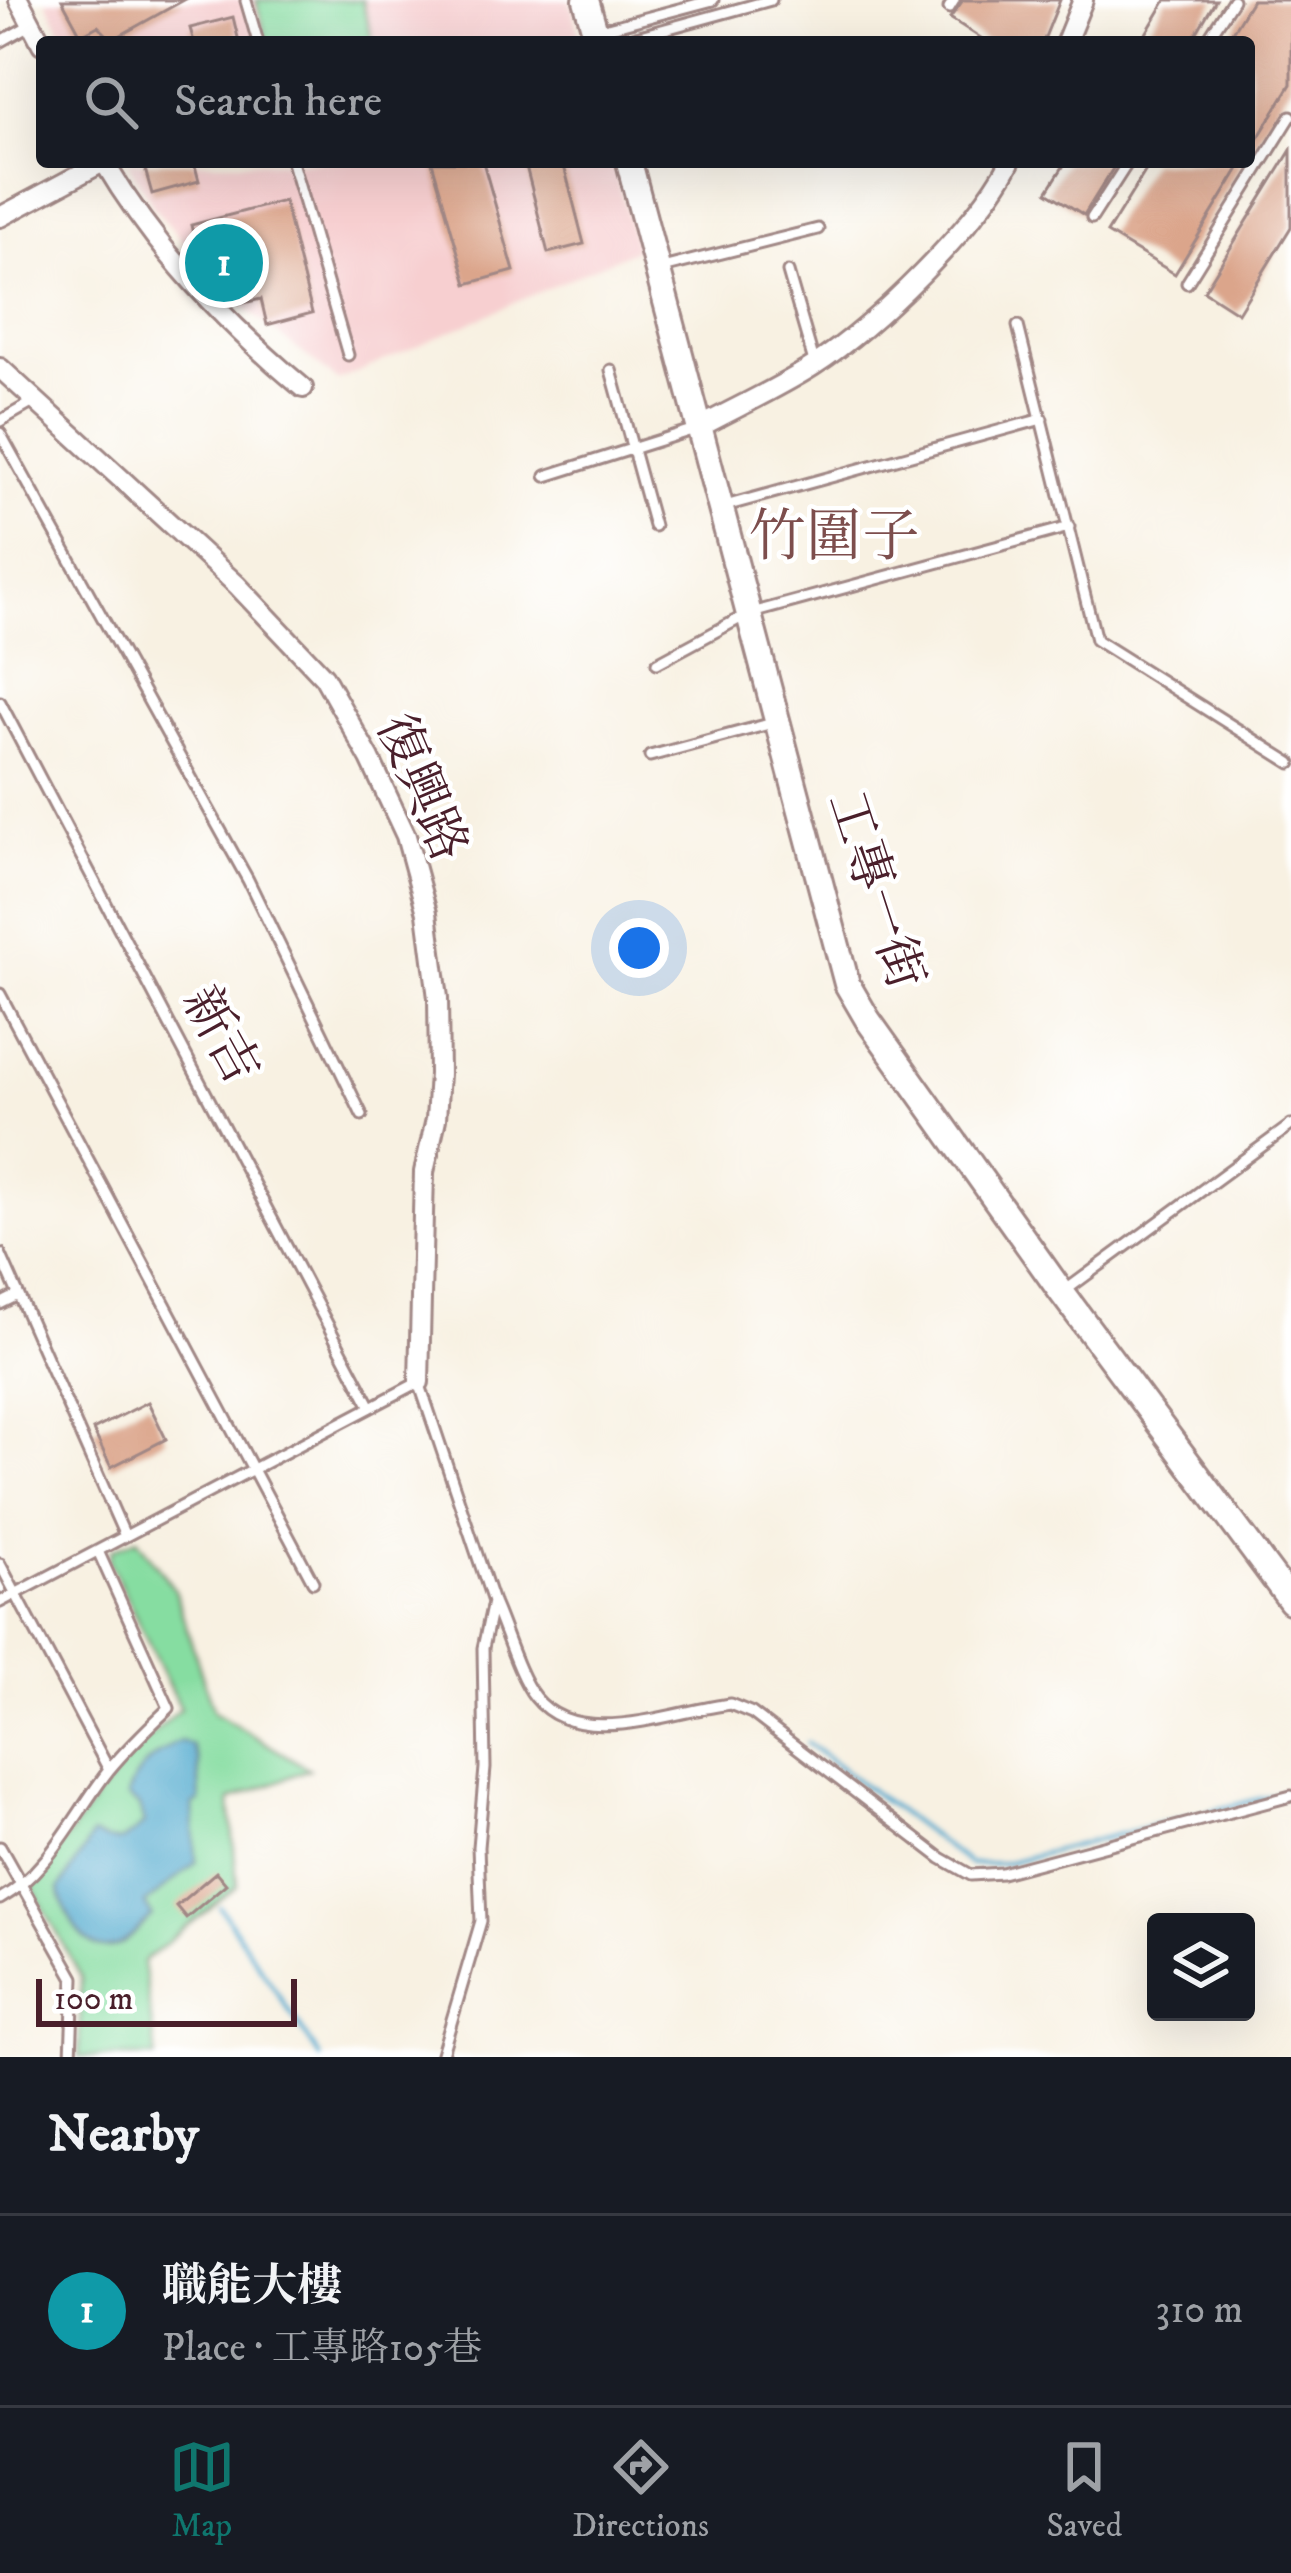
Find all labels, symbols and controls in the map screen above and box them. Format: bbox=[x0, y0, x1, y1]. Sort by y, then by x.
search box bbox=[36, 36, 1255, 168]
icon: search bbox=[78, 69, 144, 135]
text: Search here bbox=[174, 74, 382, 130]
pin: 1 bbox=[185, 218, 263, 308]
district label: 竹圍子 bbox=[749, 503, 920, 574]
street label: 復興路 bbox=[362, 705, 480, 871]
street label: 工專一街 bbox=[813, 783, 937, 997]
your location bbox=[609, 918, 669, 978]
street label: 新吉 bbox=[167, 976, 273, 1096]
map controls bbox=[1147, 1913, 1255, 2021]
button: layers bbox=[1147, 1913, 1255, 2021]
scale bar bbox=[36, 1973, 297, 2026]
text: 100 m bbox=[54, 1979, 133, 2020]
text: Nearby bbox=[48, 2103, 199, 2167]
text: 職能大樓 bbox=[162, 2259, 342, 2315]
text: 1 bbox=[80, 2286, 94, 2335]
text: 310 m bbox=[1156, 2286, 1243, 2335]
text: Place · 工專路105巷 bbox=[162, 2324, 482, 2373]
tab: Map bbox=[169, 2434, 235, 2547]
tab: Directions bbox=[572, 2434, 709, 2547]
tab: Saved bbox=[1046, 2434, 1122, 2547]

